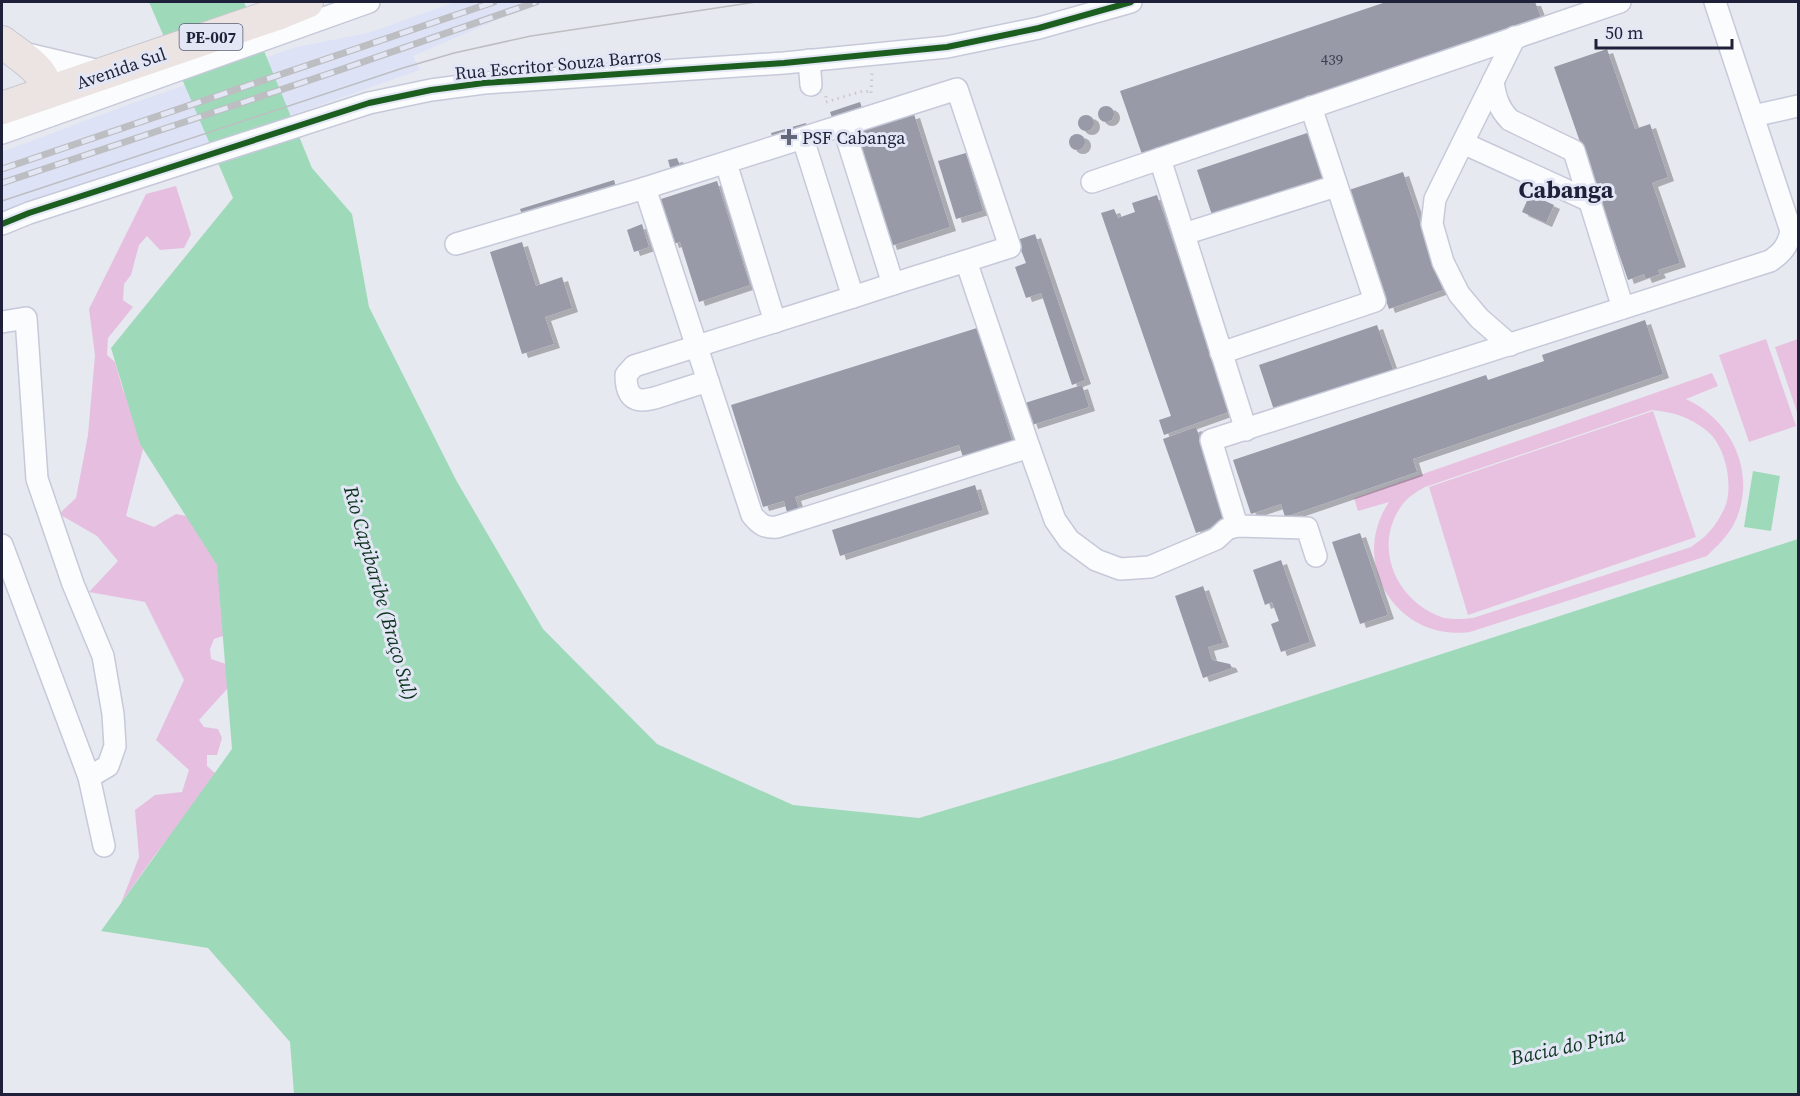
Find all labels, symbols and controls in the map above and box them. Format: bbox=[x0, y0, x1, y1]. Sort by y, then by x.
scale bar bbox=[1596, 12, 1732, 50]
text: 50 m bbox=[1605, 20, 1643, 45]
road number: PE-007 bbox=[180, 24, 242, 50]
street label: Avenida Sul bbox=[73, 41, 169, 95]
street label: Rua Escritor Souza Barros bbox=[454, 42, 663, 85]
house number: 439 bbox=[1321, 49, 1343, 70]
place label: PSF Cabanga bbox=[802, 125, 906, 150]
marker: PSF Cabanga bbox=[780, 128, 798, 146]
district label: Cabanga bbox=[1518, 173, 1614, 206]
water label: Rio Capibaribe (Braço Sul) bbox=[337, 481, 425, 704]
water label: Bacia do Pina bbox=[1507, 1020, 1628, 1072]

